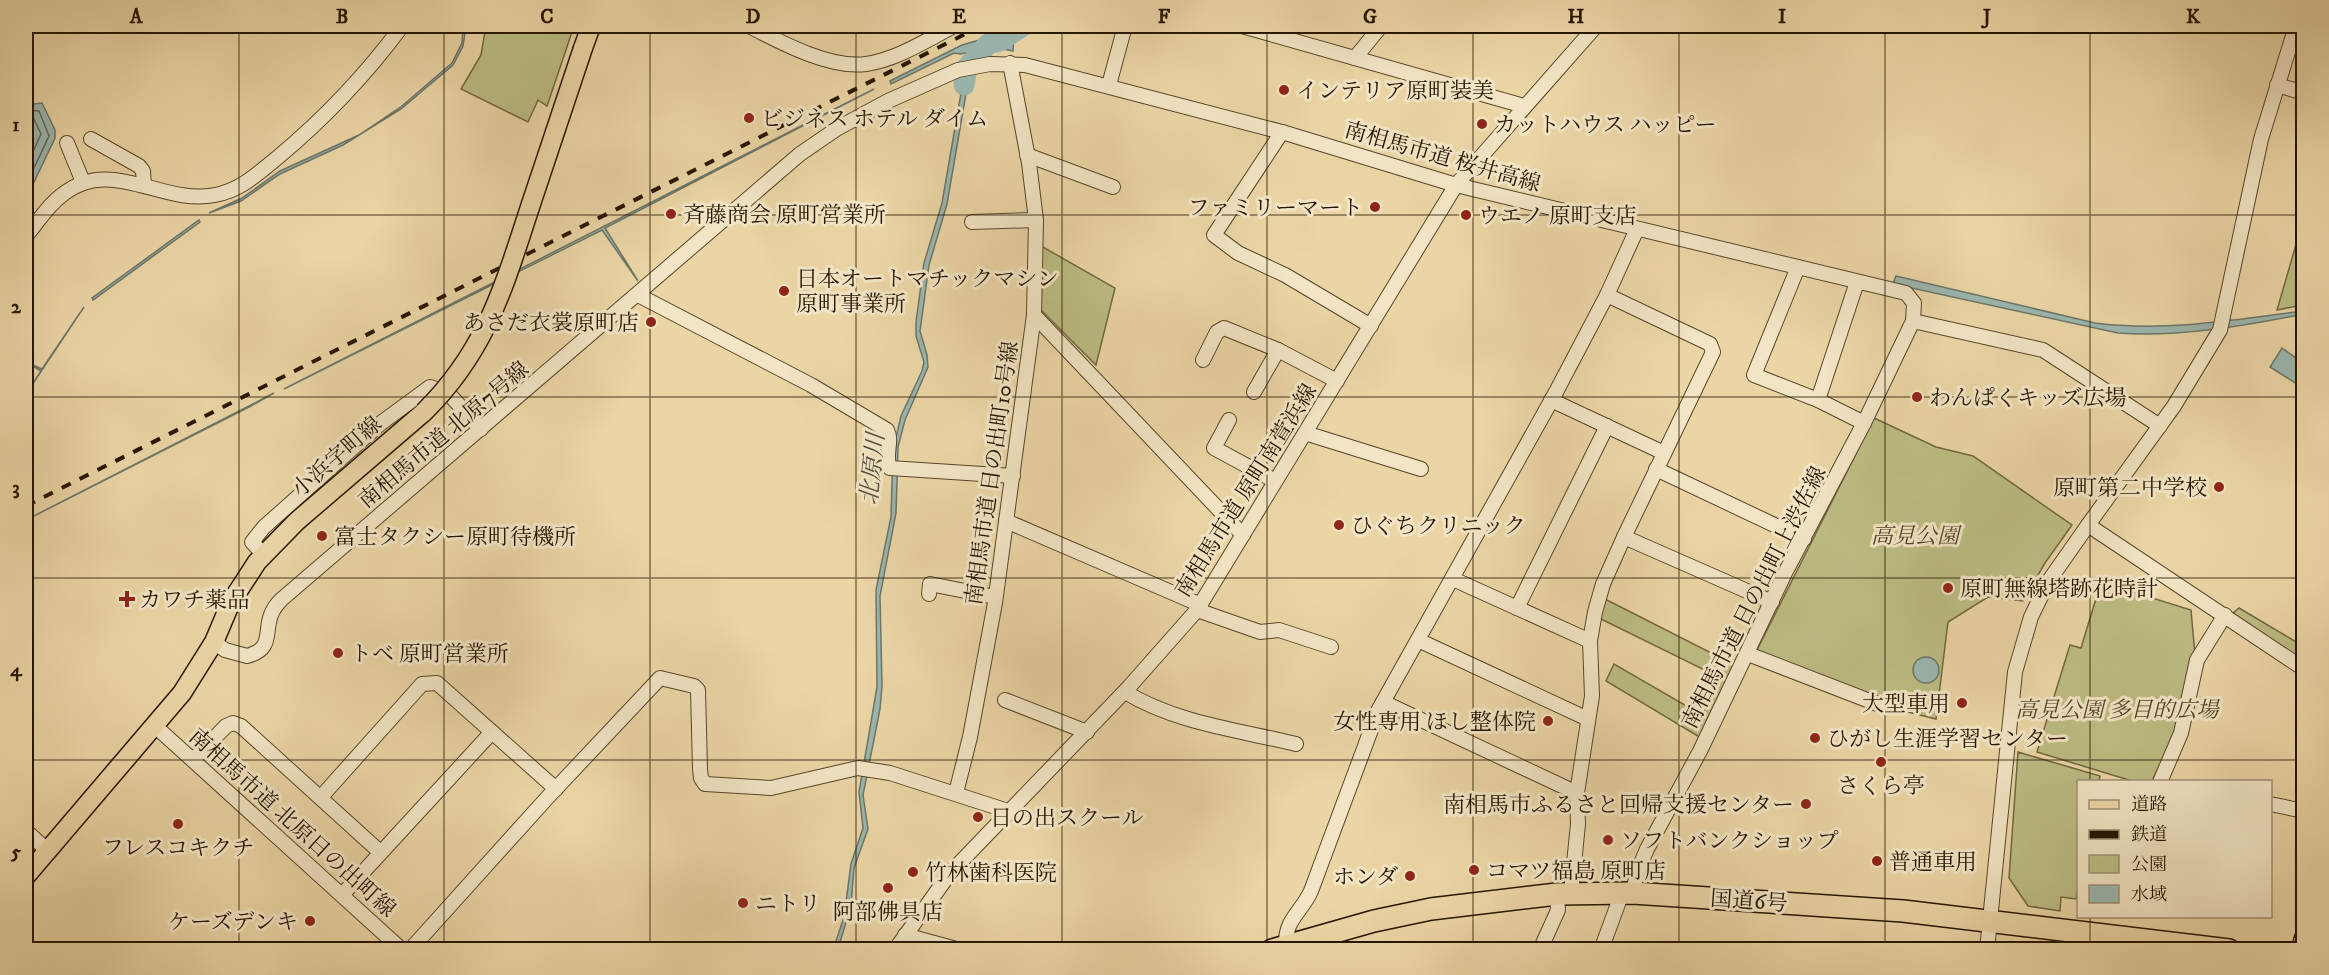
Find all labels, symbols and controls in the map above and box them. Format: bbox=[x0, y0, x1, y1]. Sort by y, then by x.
text: A bbox=[129, 5, 144, 30]
text: B bbox=[336, 5, 348, 30]
text: C bbox=[540, 5, 554, 30]
text: D bbox=[746, 5, 761, 30]
text: E bbox=[952, 5, 966, 30]
text: F bbox=[1158, 5, 1171, 30]
text: G bbox=[1363, 5, 1377, 30]
text: H bbox=[1568, 5, 1585, 30]
text: I bbox=[1778, 5, 1786, 30]
text: J bbox=[1981, 5, 1991, 30]
text: K bbox=[2186, 5, 2201, 30]
place label: インテリア原町装美 bbox=[1296, 78, 1494, 105]
marker: インテリア原町装美 bbox=[1277, 83, 1291, 97]
place label: ビジネス ホテル ダイム bbox=[761, 106, 988, 133]
marker: ビジネス ホテル ダイム bbox=[742, 111, 756, 125]
place label: カットハウス ハッピー bbox=[1494, 112, 1717, 139]
text: 1 bbox=[12, 113, 20, 138]
street label: 南相馬市道 桜井高線 bbox=[1341, 117, 1544, 198]
marker: カットハウス ハッピー bbox=[1475, 117, 1489, 131]
place label: ファミリーマート bbox=[1187, 195, 1363, 222]
marker: ファミリーマート bbox=[1368, 200, 1382, 214]
place label: 斉藤商会 原町営業所 bbox=[683, 202, 886, 229]
place label: ウエノ 原町支店 bbox=[1478, 203, 1637, 230]
marker: 斉藤商会 原町営業所 bbox=[664, 207, 678, 221]
marker: ウエノ 原町支店 bbox=[1459, 208, 1473, 222]
place label: 日本オートマチックマシン 原町事業所 bbox=[796, 266, 1059, 318]
marker: 日本オートマチックマシン 原町事業所 bbox=[777, 284, 791, 298]
text: 2 bbox=[11, 295, 22, 320]
place label: あさだ衣裳原町店 bbox=[463, 310, 639, 337]
marker: あさだ衣裳原町店 bbox=[644, 315, 658, 329]
street label: 南相馬市道 日の出町10号線 bbox=[961, 339, 1024, 607]
street label: 南相馬市道 北原7号線 bbox=[353, 356, 535, 514]
street label: 南相馬市道 原町南萱浜線 bbox=[1169, 379, 1323, 603]
place label: わんぱくキッズ広場 bbox=[1929, 385, 2127, 412]
marker: わんぱくキッズ広場 bbox=[1910, 390, 1924, 404]
street label: 小浜字町線 bbox=[287, 411, 387, 503]
water label: 北原川 bbox=[854, 429, 892, 506]
street label: 南相馬市道 日の出町上渋佐線 bbox=[1676, 462, 1832, 733]
place label: 原町第二中学校 bbox=[2053, 475, 2207, 502]
text: 3 bbox=[12, 476, 20, 501]
marker: 原町第二中学校 bbox=[2212, 480, 2226, 494]
place label: ひぐちクリニック bbox=[1351, 513, 1526, 540]
marker: ひぐちクリニック bbox=[1332, 518, 1346, 532]
park label: 高見公園 bbox=[1871, 523, 1962, 550]
place label: 富士タクシー原町待機所 bbox=[334, 524, 576, 551]
marker: 富士タクシー原町待機所 bbox=[315, 529, 329, 543]
place label: 原町無線塔跡花時計 bbox=[1960, 576, 2158, 603]
marker: 原町無線塔跡花時計 bbox=[1941, 581, 1955, 595]
place label: カワチ薬品 bbox=[139, 587, 249, 614]
marker: カワチ薬品 bbox=[120, 592, 134, 606]
place label: トベ 原町営業所 bbox=[350, 641, 509, 668]
marker: トベ 原町営業所 bbox=[331, 646, 345, 660]
text: 4 bbox=[10, 658, 23, 683]
place label: 大型車用 bbox=[1862, 691, 1950, 718]
marker: 大型車用 bbox=[1955, 696, 1969, 710]
park label: 高見公園 多目的広場 bbox=[2016, 697, 2220, 724]
place label: 女性専用 ほし整体院 bbox=[1333, 709, 1536, 736]
marker: 女性専用 ほし整体院 bbox=[1541, 714, 1555, 728]
street label: 南相馬市道 北原日の出町線 bbox=[183, 723, 401, 923]
place label: ひがし生涯学習センター bbox=[1827, 726, 2068, 753]
marker: ひがし生涯学習センター bbox=[1808, 731, 1822, 745]
marker: さくら亭 bbox=[1874, 755, 1888, 769]
place label: さくら亭 bbox=[1837, 773, 1925, 800]
legend bbox=[2077, 780, 2272, 918]
place label: 南相馬市ふるさと回帰支援センター bbox=[1443, 792, 1794, 819]
text: 道路 bbox=[2131, 794, 2167, 816]
marker: 南相馬市ふるさと回帰支援センター bbox=[1799, 797, 1813, 811]
place label: 日の出スクール bbox=[990, 805, 1144, 832]
marker: 日の出スクール bbox=[971, 810, 985, 824]
marker: フレスコキクチ bbox=[171, 817, 185, 831]
text: 鉄道 bbox=[2131, 824, 2167, 846]
place label: ソフトバンクショップ bbox=[1620, 828, 1839, 855]
marker: ソフトバンクショップ bbox=[1601, 833, 1615, 847]
place label: フレスコキクチ bbox=[102, 835, 254, 862]
text: 5 bbox=[10, 840, 21, 865]
place label: 普通車用 bbox=[1889, 849, 1977, 876]
marker: 普通車用 bbox=[1870, 854, 1884, 868]
text: 公園 bbox=[2131, 854, 2167, 876]
place label: コマツ福島 原町店 bbox=[1486, 858, 1666, 885]
place label: 竹林歯科医院 bbox=[925, 860, 1057, 887]
marker: コマツ福島 原町店 bbox=[1467, 863, 1481, 877]
place label: ホンダ bbox=[1333, 864, 1398, 891]
marker: 竹林歯科医院 bbox=[906, 865, 920, 879]
marker: ホンダ bbox=[1403, 869, 1417, 883]
marker: 阿部佛具店 bbox=[881, 881, 895, 895]
text: 水域 bbox=[2131, 884, 2167, 906]
street label: 国道6号 bbox=[1709, 885, 1788, 918]
place label: ニトリ bbox=[755, 891, 821, 918]
marker: ニトリ bbox=[736, 896, 750, 910]
place label: 阿部佛具店 bbox=[833, 899, 943, 926]
place label: ケーズデンキ bbox=[168, 909, 298, 936]
marker: ケーズデンキ bbox=[303, 914, 317, 928]

